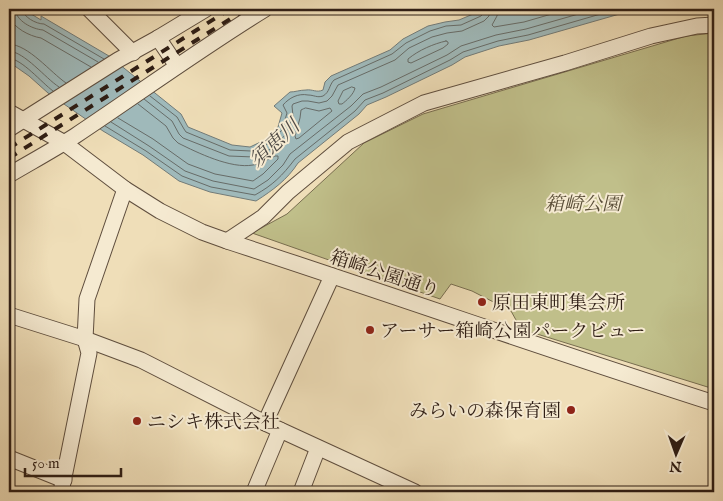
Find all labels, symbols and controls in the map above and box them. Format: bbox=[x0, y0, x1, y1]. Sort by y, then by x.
water label: 須恵川 bbox=[245, 113, 307, 174]
park label: 箱崎公園 bbox=[545, 193, 624, 217]
street label: 箱崎公園通り bbox=[326, 246, 442, 304]
place label: 原田東町集会所 bbox=[492, 292, 625, 316]
marker: 原田東町集会所 bbox=[476, 296, 488, 308]
place label: アーサー箱崎公園パークビュー bbox=[380, 320, 645, 344]
marker: アーサー箱崎公園パークビュー bbox=[364, 324, 376, 336]
place label: みらいの森保育園 bbox=[409, 400, 561, 424]
marker: みらいの森保育園 bbox=[565, 404, 577, 416]
place label: ニシキ株式会社 bbox=[147, 411, 280, 435]
marker: ニシキ株式会社 bbox=[131, 415, 143, 427]
north arrow bbox=[650, 428, 700, 478]
scale bar bbox=[25, 446, 121, 478]
text: 50 m bbox=[32, 454, 60, 473]
text: N bbox=[669, 457, 683, 475]

